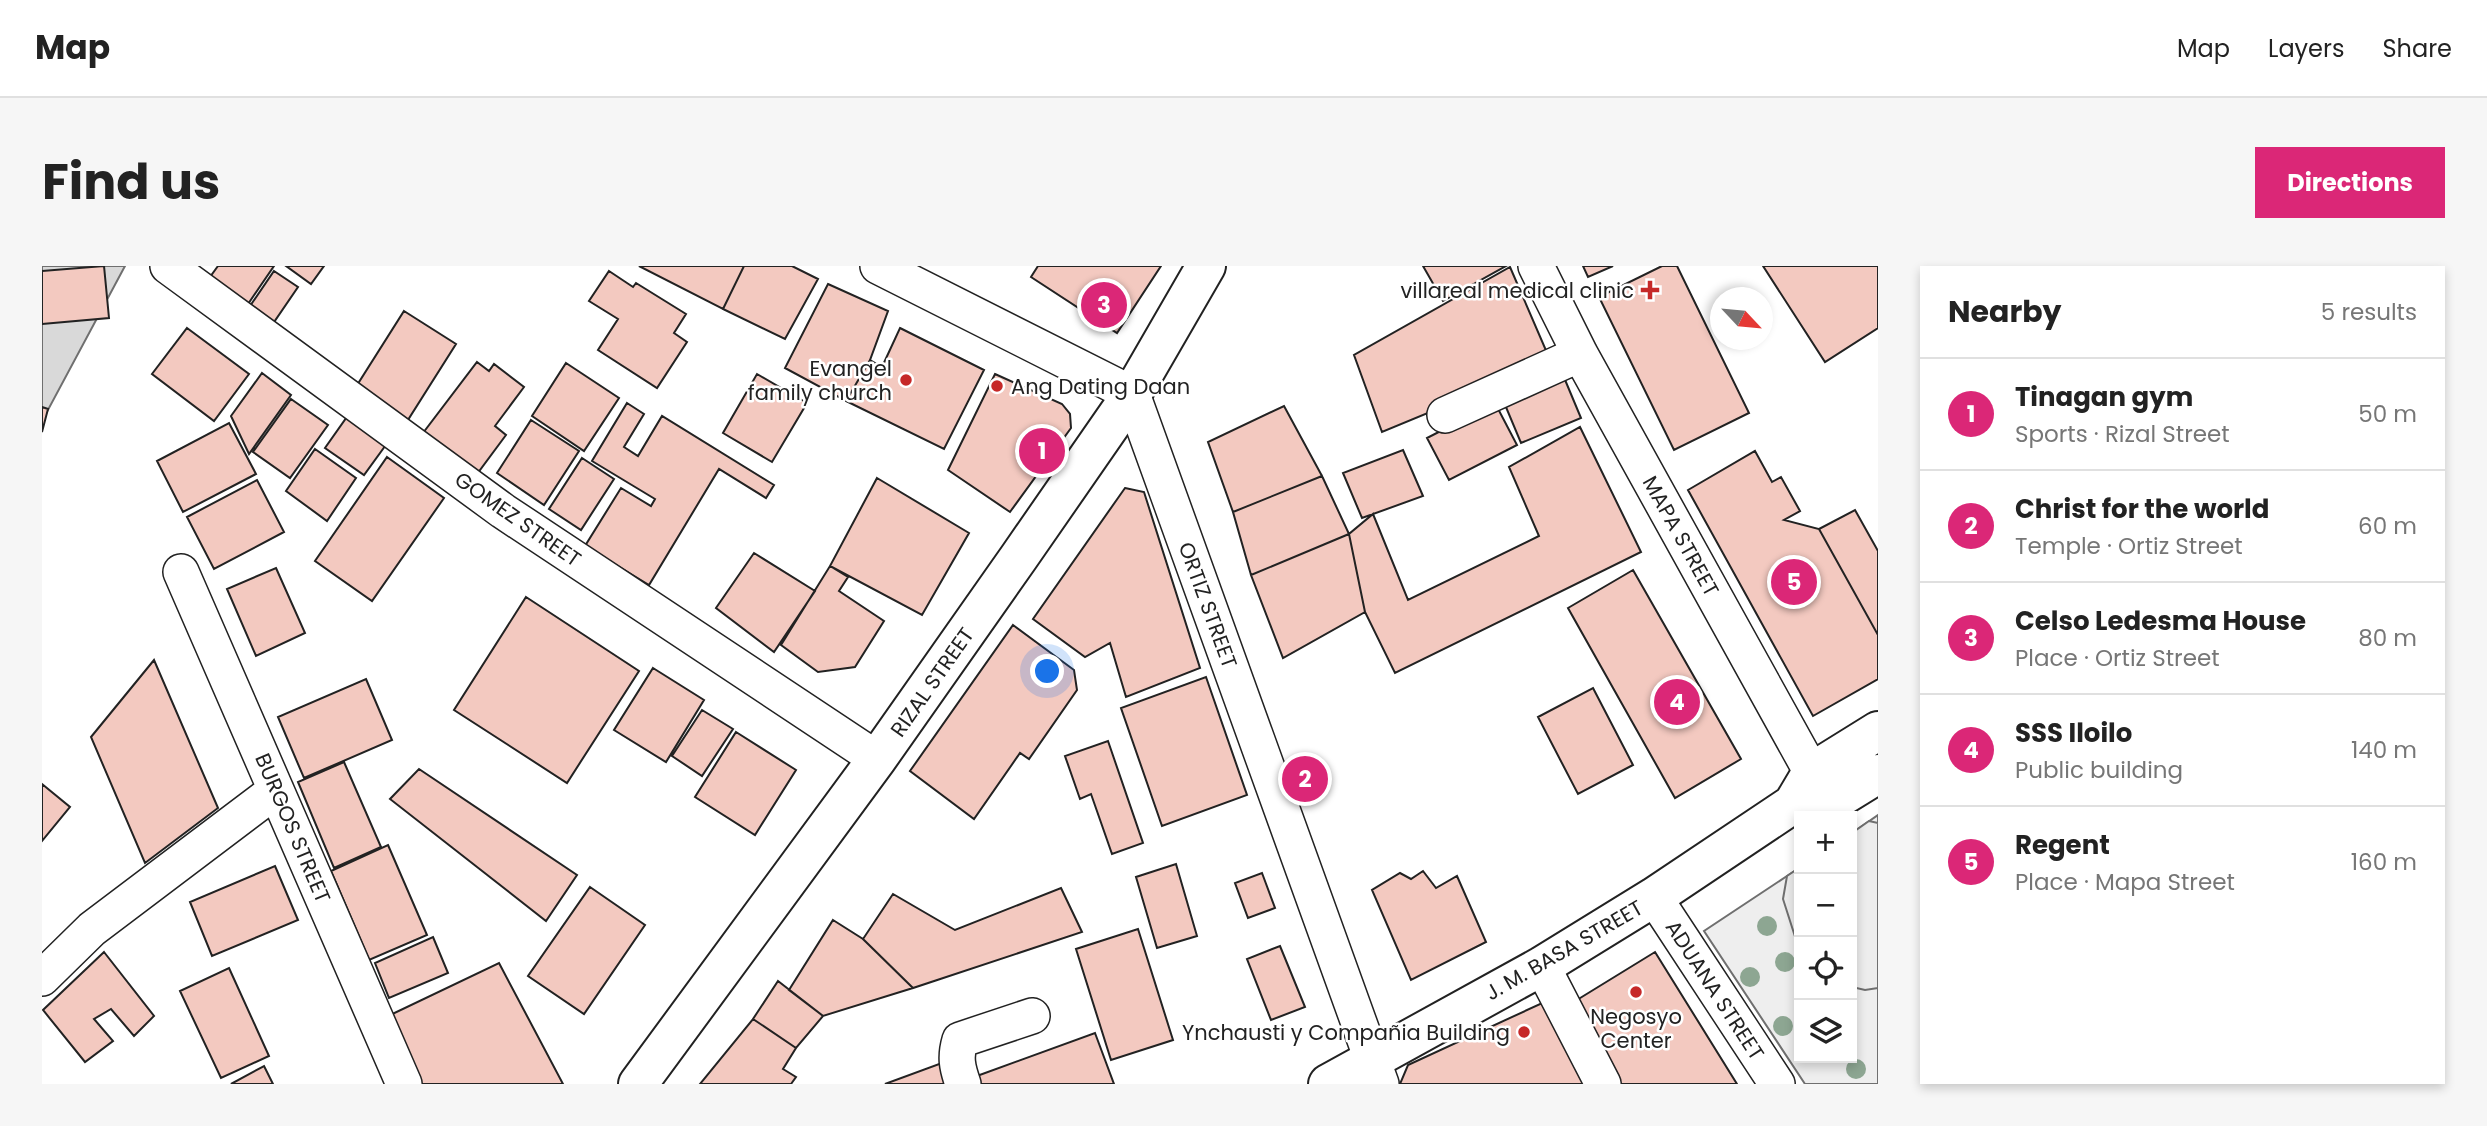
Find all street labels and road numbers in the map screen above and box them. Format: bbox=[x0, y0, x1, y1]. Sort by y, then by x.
street label: GOMEZ STREET bbox=[449, 465, 587, 573]
street label: MAPA STREET bbox=[1636, 471, 1726, 601]
street label: ORTIZ STREET bbox=[1172, 538, 1244, 672]
street label: RIZAL STREET bbox=[884, 621, 980, 743]
street label: BURGOS STREET bbox=[248, 749, 338, 907]
street label: J. M. BASA STREET bbox=[1480, 893, 1648, 1007]
street label: ADUANA STREET bbox=[1659, 914, 1771, 1066]

